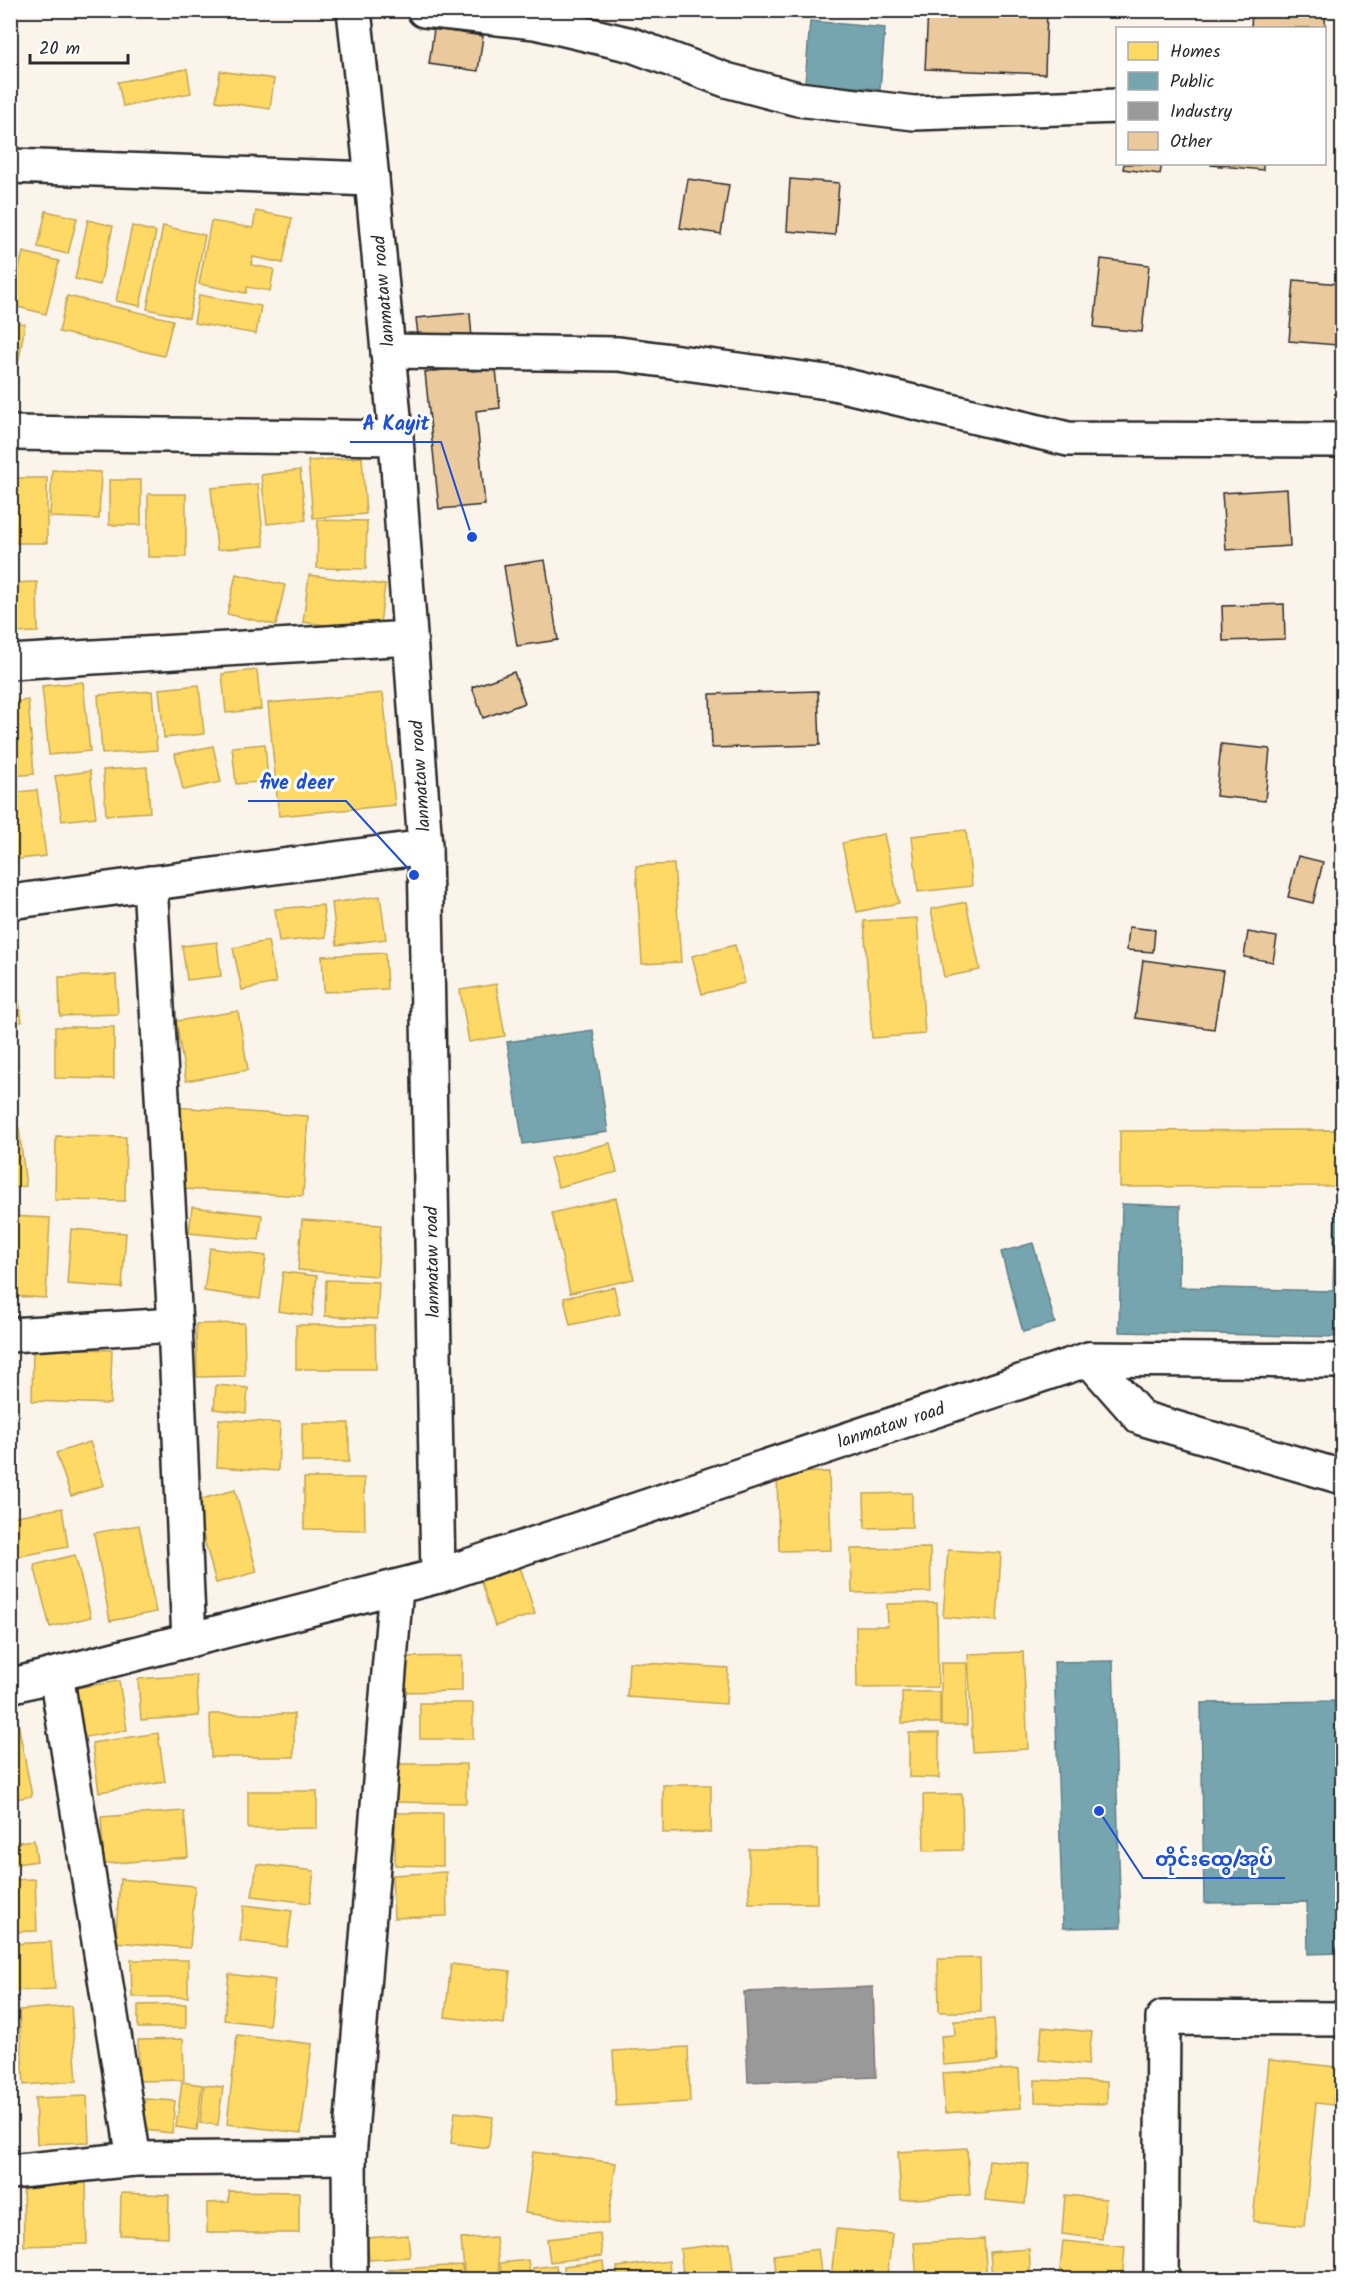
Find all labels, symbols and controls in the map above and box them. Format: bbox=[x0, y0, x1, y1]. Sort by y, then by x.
scale bar bbox=[30, 27, 128, 65]
legend bbox=[1116, 27, 1326, 165]
text: 20 m bbox=[39, 35, 80, 64]
text: Homes bbox=[1170, 38, 1221, 67]
text: Public bbox=[1170, 68, 1215, 97]
text: Industry bbox=[1170, 98, 1232, 127]
text: Other bbox=[1170, 128, 1213, 157]
street label: lanmataw road bbox=[365, 233, 404, 348]
callout: A Kayit bbox=[350, 404, 441, 442]
text: A Kayit bbox=[362, 409, 431, 441]
street label: lanmataw road bbox=[403, 718, 440, 833]
callout: five deer bbox=[248, 763, 346, 801]
text: five deer bbox=[259, 768, 335, 800]
street label: lanmataw road bbox=[418, 1205, 449, 1318]
street label: lanmataw road bbox=[834, 1395, 950, 1457]
callout: တိုင်းထွေ/အုပ် bbox=[1143, 1840, 1285, 1878]
text: တိုင်းထွေ/အုပ် bbox=[1155, 1845, 1273, 1877]

